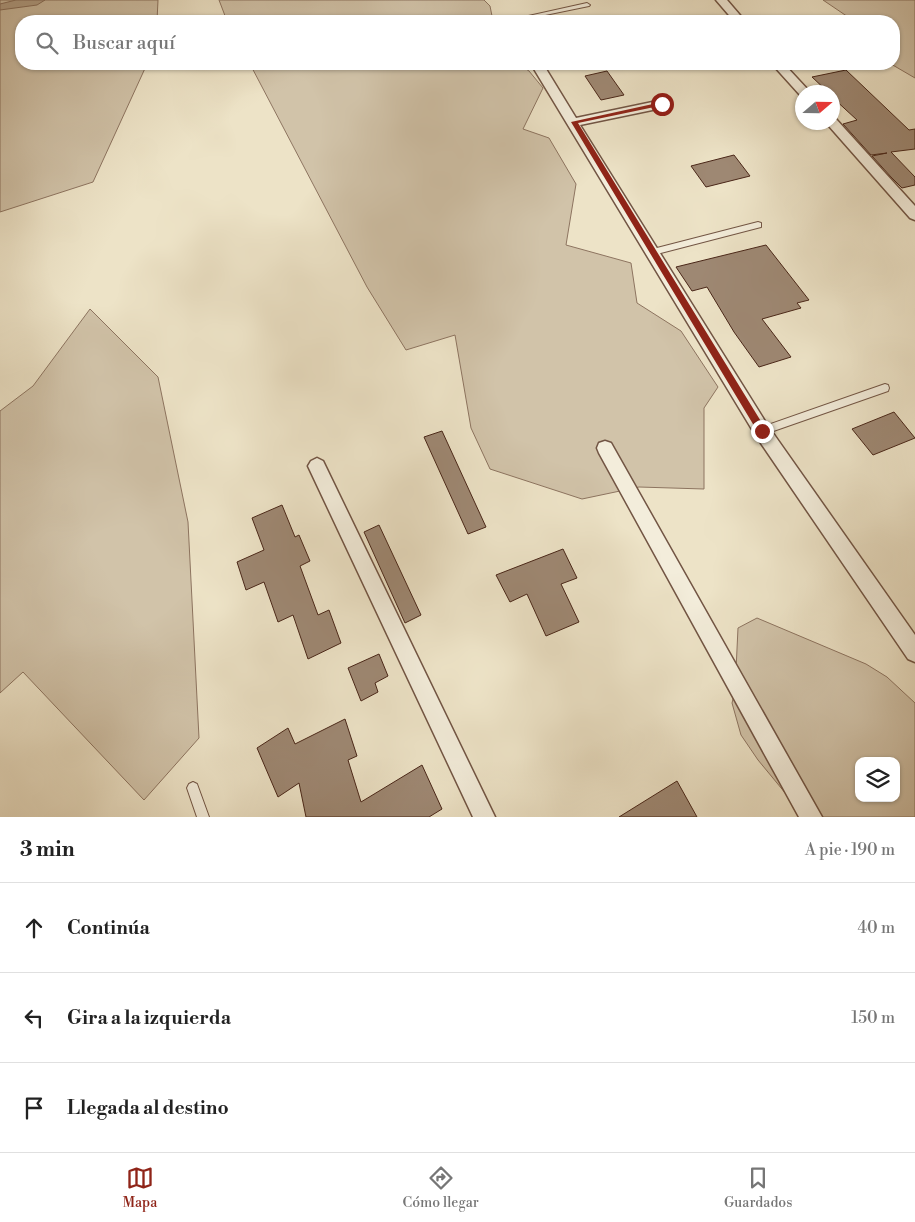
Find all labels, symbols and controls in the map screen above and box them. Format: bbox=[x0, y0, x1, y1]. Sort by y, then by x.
search box bbox=[15, 15, 900, 70]
icon: search bbox=[33, 29, 61, 57]
text: Buscar aquí bbox=[73, 31, 175, 55]
north arrow bbox=[795, 85, 840, 130]
route start bbox=[651, 93, 674, 116]
route end bbox=[751, 420, 774, 443]
map controls bbox=[855, 757, 900, 802]
button: layers bbox=[855, 757, 900, 802]
text: 3 min bbox=[20, 837, 75, 863]
text: A pie · 190 m bbox=[805, 840, 895, 860]
icon: ahead bbox=[20, 914, 48, 942]
text: Continúa bbox=[67, 916, 150, 940]
text: 40 m bbox=[858, 918, 895, 938]
icon: left bbox=[20, 1004, 48, 1032]
text: Gira a la izquierda bbox=[67, 1006, 231, 1030]
text: 150 m bbox=[851, 1008, 895, 1028]
icon: arrive bbox=[20, 1094, 48, 1122]
text: Llegada al destino bbox=[67, 1096, 229, 1120]
tab: Mapa bbox=[123, 1164, 157, 1212]
tab: Cómo llegar bbox=[403, 1164, 479, 1212]
tab: Guardados bbox=[724, 1164, 792, 1212]

